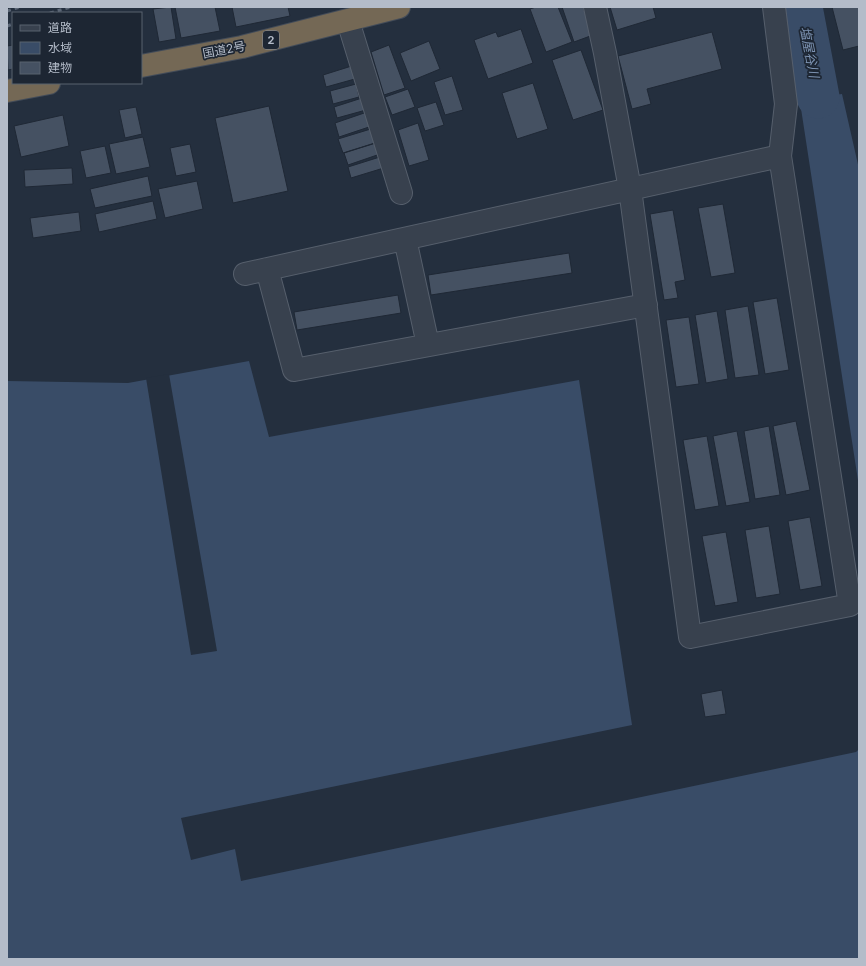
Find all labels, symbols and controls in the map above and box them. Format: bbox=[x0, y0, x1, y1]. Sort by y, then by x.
legend bbox=[12, 12, 142, 84]
text: 道路 bbox=[48, 20, 72, 35]
water label: 塩屋谷川 bbox=[797, 25, 823, 81]
road number: 2 bbox=[263, 31, 279, 49]
street label: 国道2号 bbox=[201, 38, 247, 61]
text: 水域 bbox=[48, 40, 72, 55]
text: 建物 bbox=[48, 60, 72, 75]

